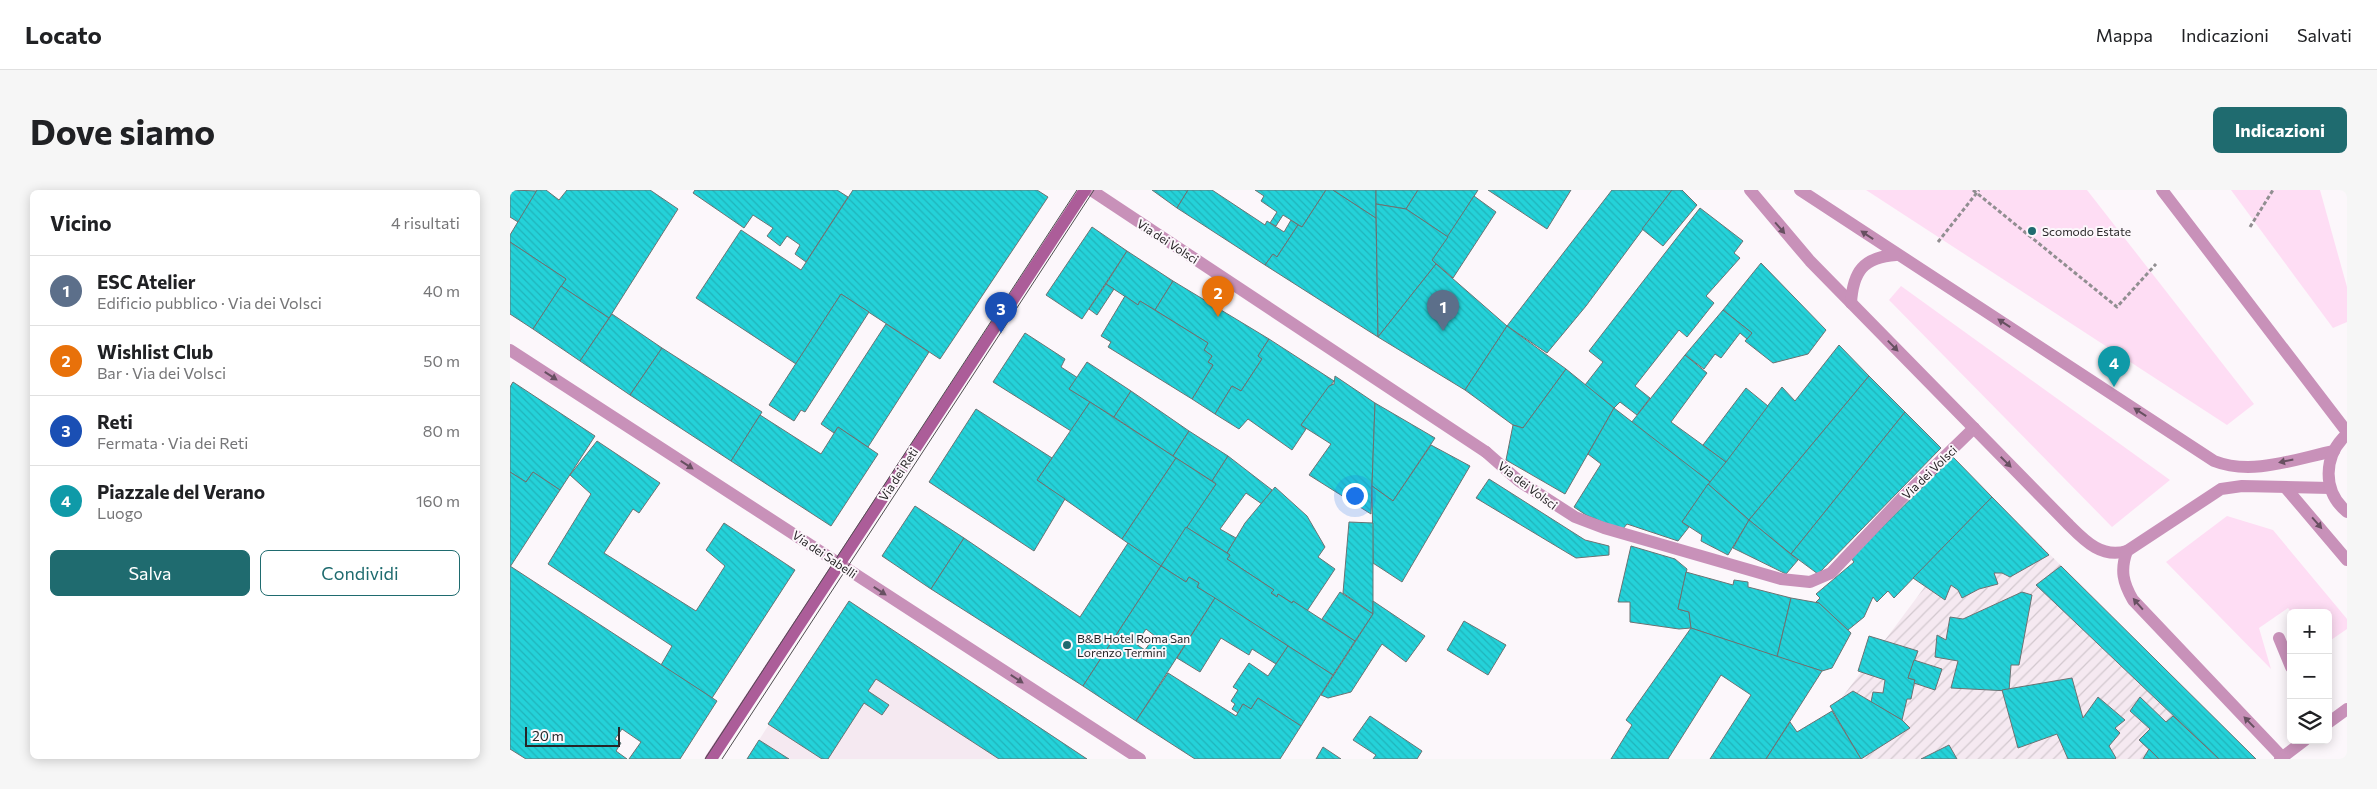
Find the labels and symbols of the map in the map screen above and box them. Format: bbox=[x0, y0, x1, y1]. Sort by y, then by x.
street label: Via dei Volsci bbox=[1135, 216, 1201, 266]
one-way arrow bbox=[1775, 221, 1786, 234]
place label: Scomodo Estate bbox=[2042, 224, 2131, 238]
marker: Scomodo Estate bbox=[2026, 225, 2038, 237]
one-way arrow bbox=[1860, 230, 1874, 240]
pin: 2 bbox=[1202, 276, 1234, 317]
pin: 1 bbox=[1427, 290, 1459, 331]
pin: 3 bbox=[985, 292, 1017, 333]
one-way arrow bbox=[1997, 318, 2010, 328]
one-way arrow bbox=[1886, 339, 1898, 351]
pin: 4 bbox=[2098, 346, 2130, 387]
one-way arrow bbox=[544, 372, 558, 381]
one-way arrow bbox=[2133, 407, 2146, 417]
street label: Via dei Volsci bbox=[1899, 442, 1959, 502]
street label: Via dei Reti bbox=[876, 445, 920, 503]
one-way arrow bbox=[2000, 455, 2012, 467]
one-way arrow bbox=[2278, 457, 2293, 465]
street label: Via dei Volsci bbox=[1496, 458, 1560, 512]
one-way arrow bbox=[681, 460, 694, 469]
your location bbox=[1342, 483, 1368, 509]
one-way arrow bbox=[2311, 516, 2322, 529]
street label: Via dei Sabelli bbox=[790, 527, 860, 581]
one-way arrow bbox=[874, 586, 887, 596]
one-way arrow bbox=[2132, 597, 2143, 610]
place label: B&B Hotel Roma San Lorenzo Termini bbox=[1077, 631, 1190, 659]
marker: B&B Hotel Roma San Lorenzo Termini bbox=[1061, 639, 1073, 651]
one-way arrow bbox=[1010, 674, 1023, 684]
one-way arrow bbox=[2243, 716, 2255, 728]
scale bar bbox=[525, 724, 620, 747]

